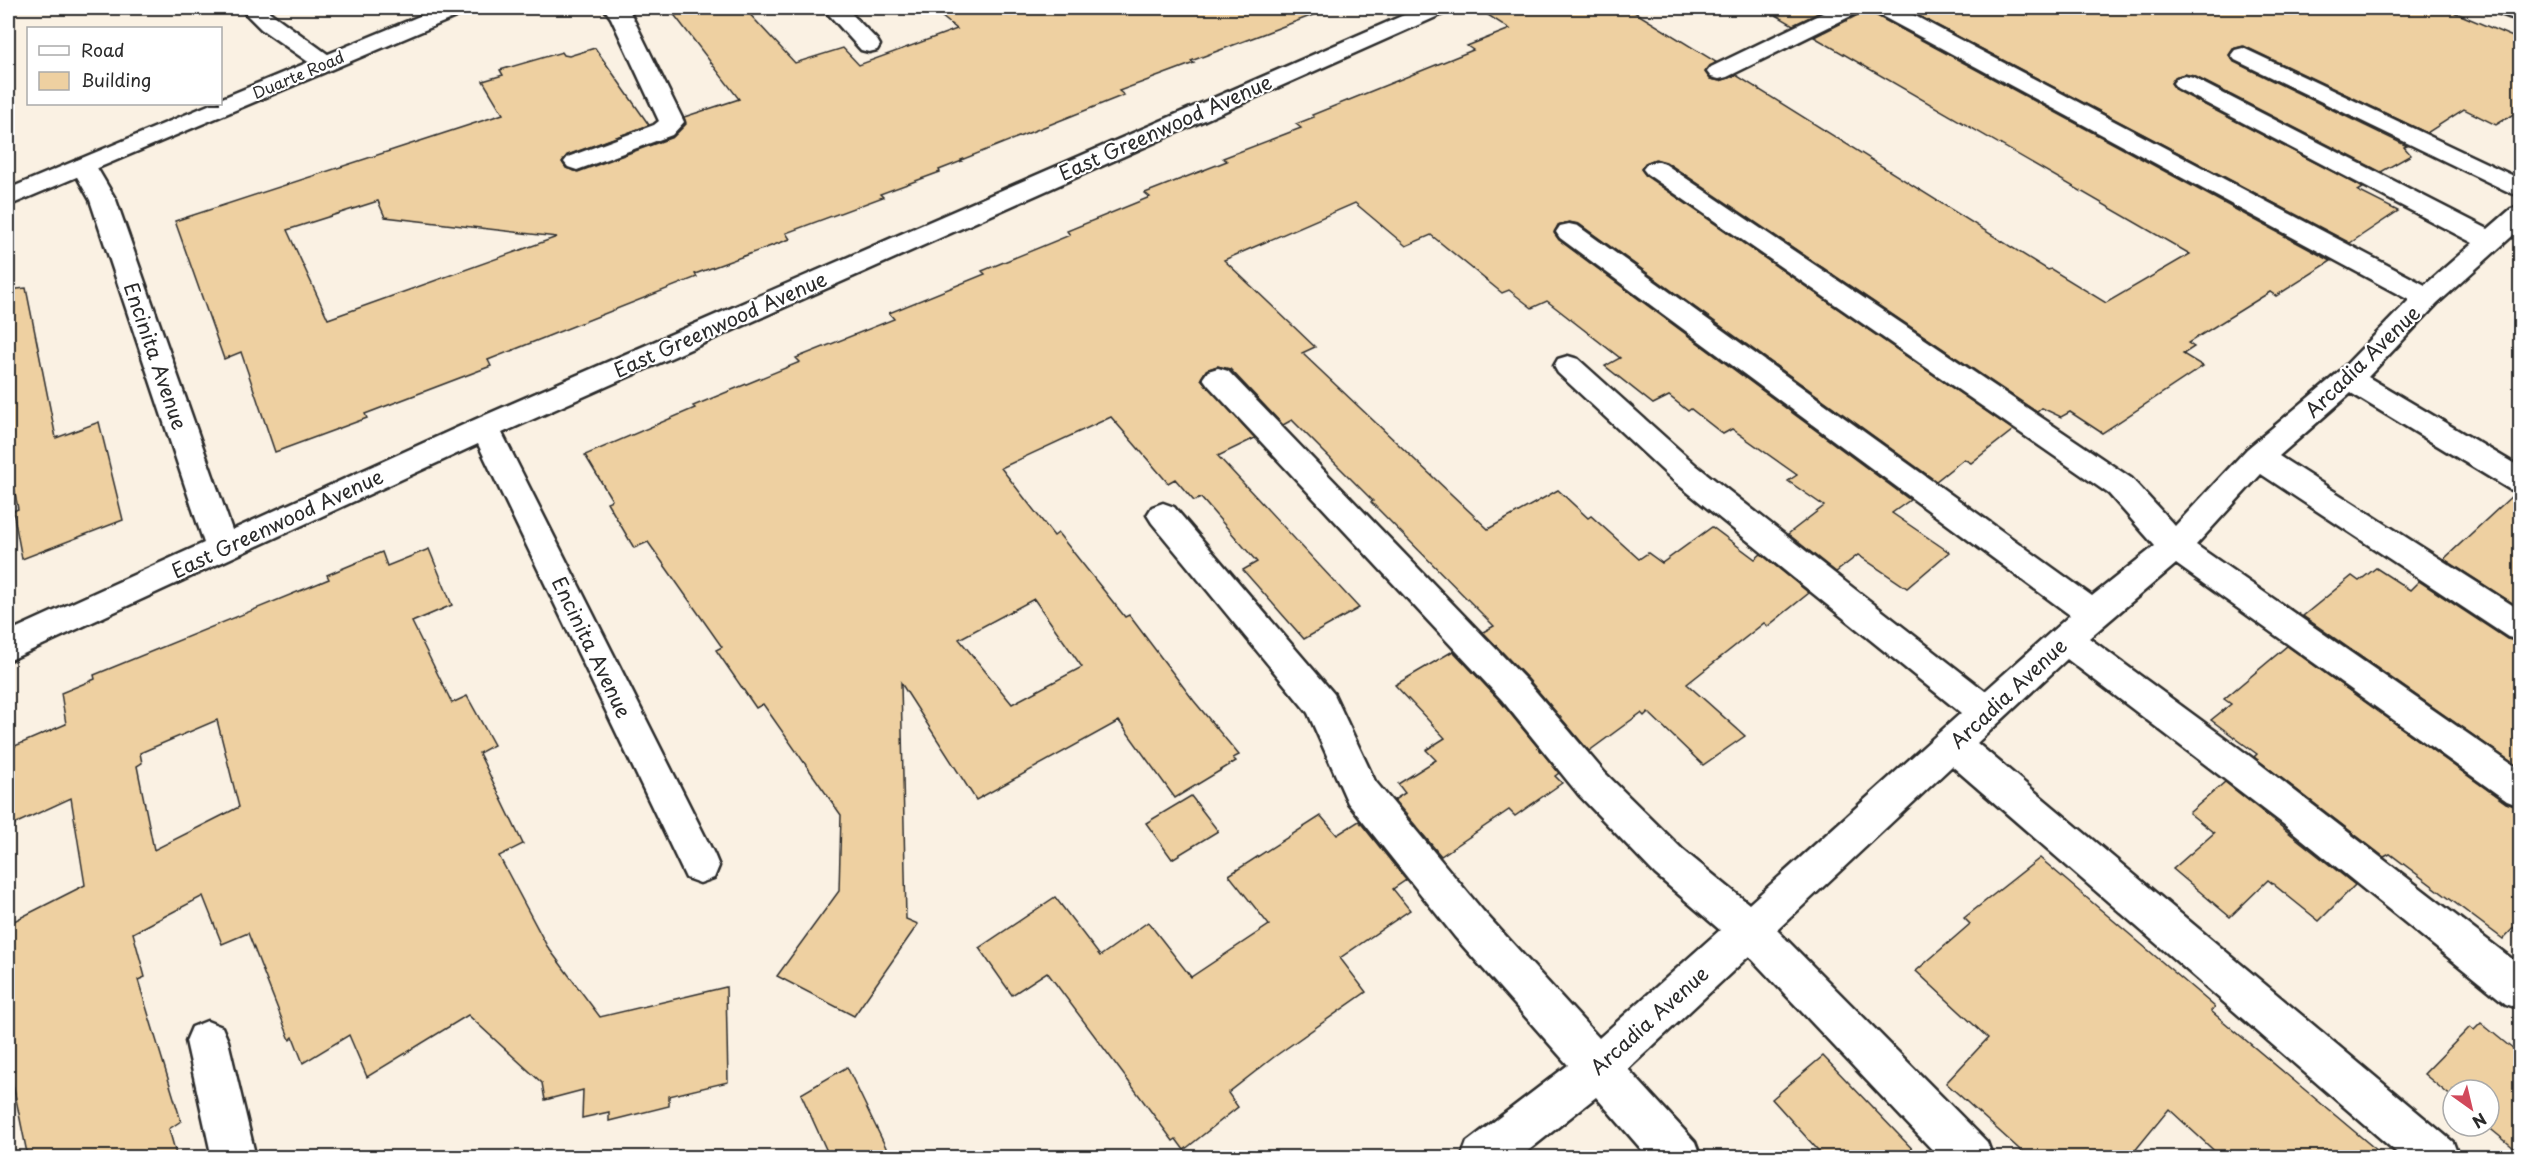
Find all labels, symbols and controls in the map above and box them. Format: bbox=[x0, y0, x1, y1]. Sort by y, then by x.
legend bbox=[27, 27, 222, 105]
text: Road bbox=[81, 36, 125, 63]
street label: Duarte Road bbox=[248, 44, 348, 104]
text: Building bbox=[81, 66, 151, 93]
street label: East Greenwood Avenue bbox=[1054, 66, 1276, 188]
street label: East Greenwood Avenue bbox=[609, 263, 831, 385]
street label: Encinita Avenue bbox=[117, 278, 195, 434]
street label: Arcadia Avenue bbox=[2298, 298, 2427, 424]
street label: East Greenwood Avenue bbox=[166, 461, 388, 585]
street label: Encinita Avenue bbox=[545, 571, 639, 723]
street label: Arcadia Avenue bbox=[1943, 631, 2073, 755]
street label: Arcadia Avenue bbox=[1583, 959, 1715, 1081]
north arrow bbox=[2441, 1078, 2501, 1138]
text: N bbox=[2468, 1108, 2492, 1135]

